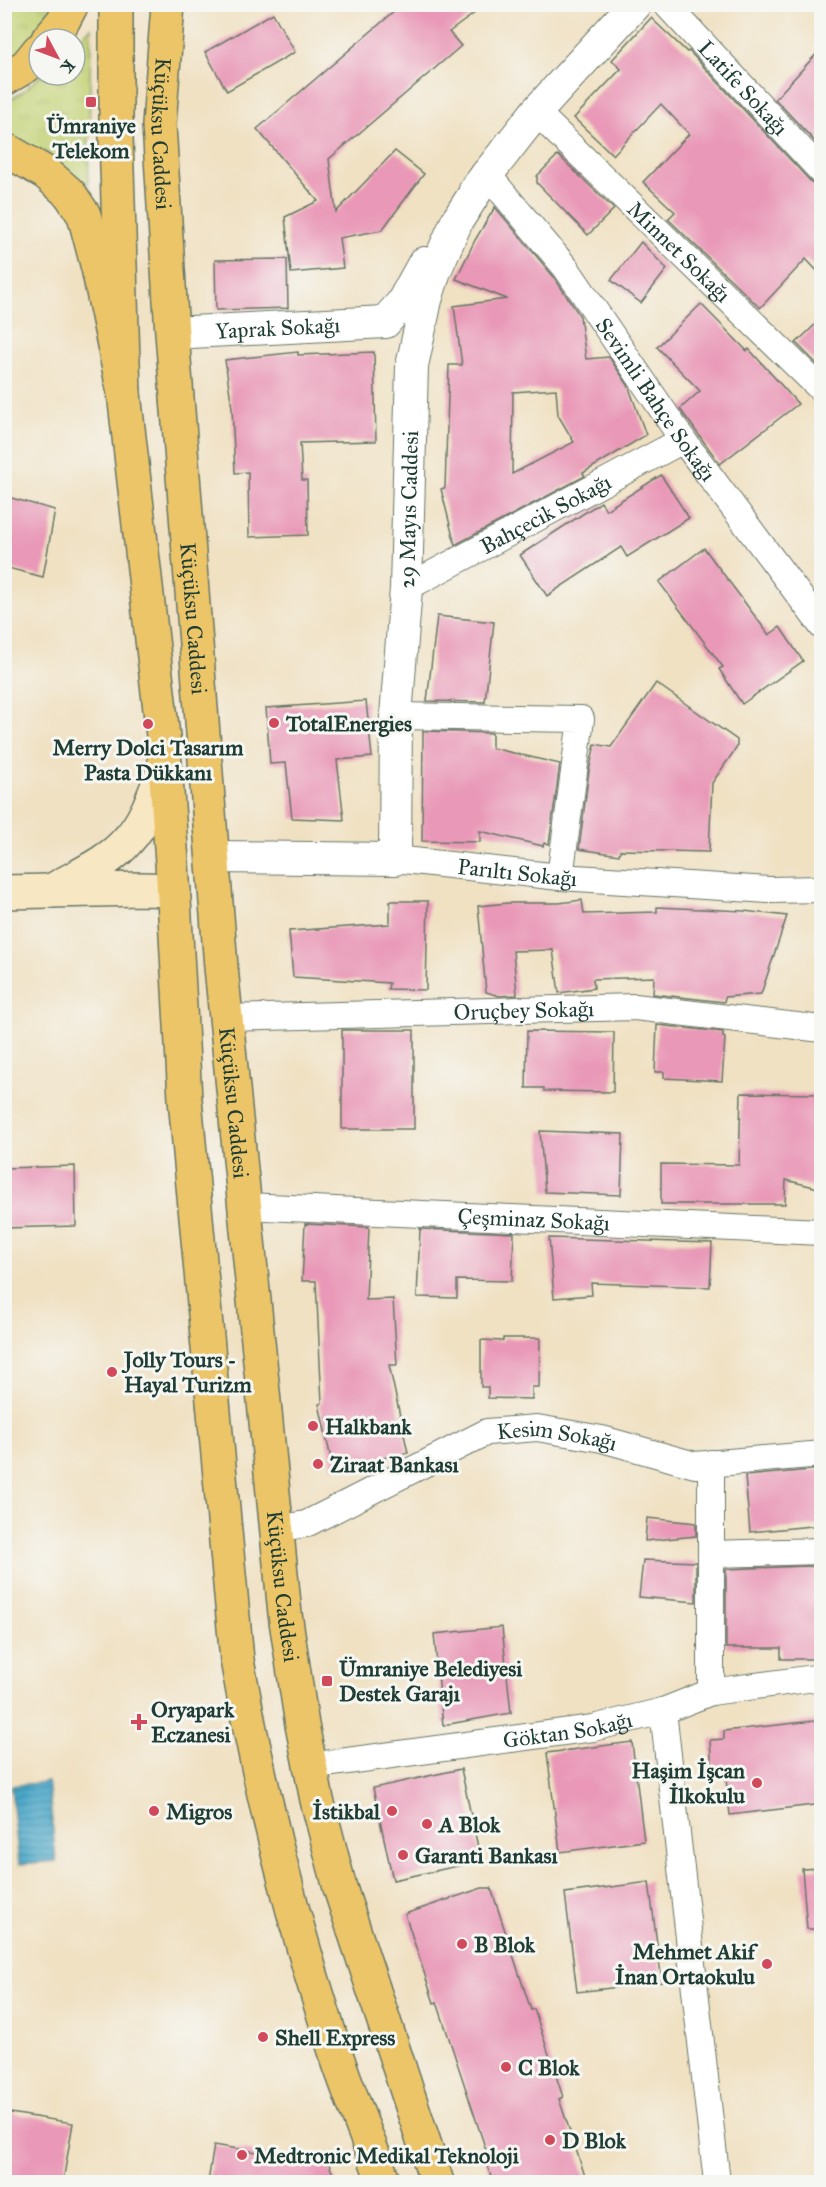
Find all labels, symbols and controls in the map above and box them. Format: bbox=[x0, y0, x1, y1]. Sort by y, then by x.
north arrow bbox=[27, 27, 87, 87]
street label: Latife Sokağı bbox=[693, 34, 794, 141]
text: K bbox=[57, 56, 79, 78]
street label: Küçüksu Caddesi bbox=[145, 57, 178, 211]
marker: Ümraniye Telekom bbox=[84, 95, 98, 109]
place label: Ümraniye Telekom bbox=[46, 112, 136, 164]
street label: Minnet Sokağı bbox=[622, 195, 737, 308]
street label: Yaprak Sokağı bbox=[215, 311, 341, 344]
street label: Sevimli Bahçe Sokağı bbox=[590, 312, 722, 486]
street label: 29 Mayıs Caddesi bbox=[392, 430, 424, 589]
street label: Bahçecik Sokağı bbox=[475, 468, 615, 559]
street label: Küçüksu Caddesi bbox=[175, 541, 213, 695]
place label: TotalEnergies bbox=[285, 710, 412, 737]
marker: TotalEnergies bbox=[267, 716, 281, 730]
marker: Merry Dolci Tasarım Pasta Dükkanı bbox=[141, 717, 155, 731]
place label: Merry Dolci Tasarım Pasta Dükkanı bbox=[53, 734, 244, 786]
street label: Parıltı Sokağı bbox=[456, 852, 578, 892]
street label: Oruçbey Sokağı bbox=[453, 995, 595, 1025]
street label: Küçüksu Caddesi bbox=[213, 1026, 255, 1180]
street label: Çeşminaz Sokağı bbox=[457, 1202, 611, 1236]
place label: Jolly Tours - Hayal Turizm bbox=[121, 1346, 252, 1398]
marker: Jolly Tours - Hayal Turizm bbox=[105, 1365, 119, 1379]
place label: Halkbank bbox=[325, 1413, 412, 1440]
street label: Kesim Sokağı bbox=[496, 1414, 620, 1456]
marker: Halkbank bbox=[306, 1419, 320, 1433]
place label: Ziraat Bankası bbox=[330, 1451, 459, 1478]
marker: Ziraat Bankası bbox=[311, 1457, 325, 1471]
street label: Küçüksu Caddesi bbox=[261, 1509, 306, 1664]
place label: Ümraniye Belediyesi Destek Garajı bbox=[339, 1655, 523, 1707]
marker: Ümraniye Belediyesi Destek Garajı bbox=[320, 1674, 334, 1688]
place label: Oryapark Eczanesi bbox=[151, 1696, 235, 1748]
street label: Göktan Sokağı bbox=[501, 1705, 635, 1753]
marker: Oryapark Eczanesi bbox=[132, 1715, 146, 1729]
place label: Haşim İşcan İlkokulu bbox=[631, 1757, 745, 1809]
marker: Haşim İşcan İlkokulu bbox=[750, 1776, 764, 1790]
place label: Migros bbox=[166, 1798, 232, 1825]
place label: İstikbal bbox=[313, 1798, 381, 1825]
marker: Migros bbox=[147, 1804, 161, 1818]
marker: İstikbal bbox=[385, 1804, 399, 1818]
place label: A Blok bbox=[437, 1811, 501, 1838]
marker: A Blok bbox=[420, 1817, 434, 1831]
place label: Garanti Bankası bbox=[415, 1842, 559, 1869]
marker: Garanti Bankası bbox=[396, 1848, 410, 1862]
place label: B Blok bbox=[474, 1931, 536, 1958]
marker: B Blok bbox=[455, 1937, 469, 1951]
place label: Mehmet Akif İnan Ortaokulu bbox=[615, 1938, 759, 1990]
marker: Mehmet Akif İnan Ortaokulu bbox=[760, 1957, 774, 1971]
place label: Shell Express bbox=[275, 2024, 395, 2051]
marker: Shell Express bbox=[256, 2030, 270, 2044]
place label: C Blok bbox=[518, 2054, 580, 2081]
marker: C Blok bbox=[499, 2060, 513, 2074]
place label: D Blok bbox=[562, 2127, 627, 2154]
marker: D Blok bbox=[543, 2133, 557, 2147]
place label: Medtronic Medikal Teknoloji bbox=[254, 2142, 520, 2169]
marker: Medtronic Medikal Teknoloji bbox=[235, 2148, 249, 2162]

